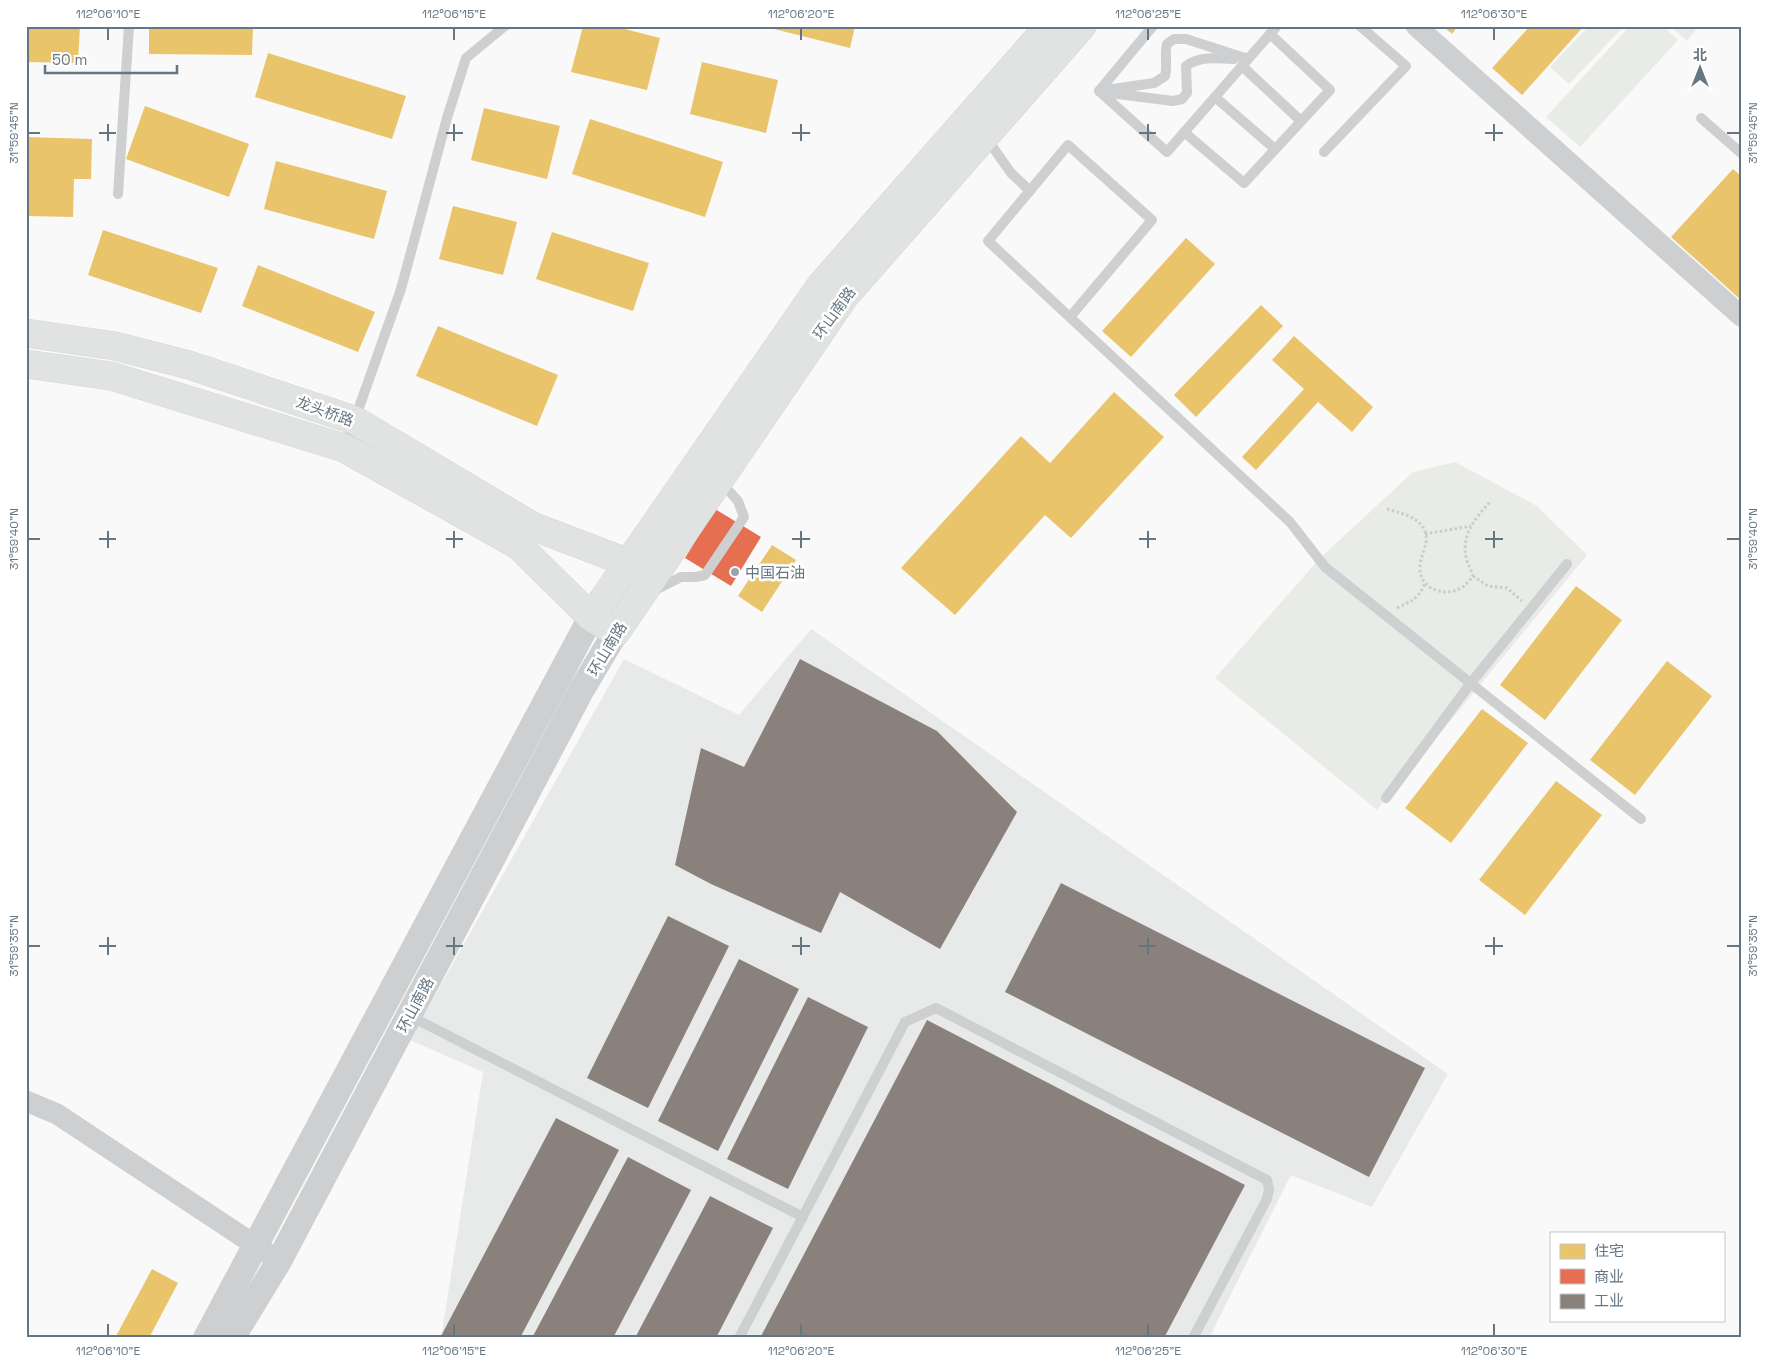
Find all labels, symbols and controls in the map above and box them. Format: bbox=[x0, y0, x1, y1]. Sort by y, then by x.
text: 112°06'10"E bbox=[76, 6, 140, 22]
text: 112°06'15"E bbox=[422, 6, 486, 22]
text: 112°06'20"E bbox=[768, 6, 835, 22]
text: 112°06'25"E bbox=[1115, 6, 1181, 22]
text: 112°06'30"E bbox=[1461, 6, 1528, 22]
scale bar bbox=[45, 42, 178, 74]
north arrow bbox=[1674, 42, 1724, 92]
text: 北 bbox=[1693, 46, 1707, 64]
text: 50 m bbox=[52, 50, 87, 69]
text: 31°59'45"N bbox=[6, 102, 22, 164]
text: 31°59'45"N bbox=[1745, 102, 1761, 164]
street label: 环山南路 bbox=[809, 283, 859, 343]
street label: 龙头桥路 bbox=[294, 392, 356, 430]
text: 31°59'40"N bbox=[6, 508, 22, 570]
text: 31°59'40"N bbox=[1745, 508, 1761, 570]
place label: 中国石油 bbox=[745, 563, 805, 582]
marker: 中国石油 bbox=[729, 566, 741, 578]
street label: 环山南路 bbox=[583, 618, 631, 680]
text: 31°59'35"N bbox=[6, 915, 22, 977]
text: 31°59'35"N bbox=[1745, 915, 1761, 977]
street label: 环山南路 bbox=[393, 974, 437, 1036]
legend bbox=[1550, 1232, 1724, 1322]
text: 住宅 bbox=[1594, 1241, 1624, 1260]
text: 商业 bbox=[1594, 1267, 1624, 1286]
text: 工业 bbox=[1594, 1291, 1624, 1310]
text: 112°06'10"E bbox=[76, 1343, 140, 1359]
text: 112°06'15"E bbox=[422, 1343, 486, 1359]
text: 112°06'20"E bbox=[768, 1343, 835, 1359]
text: 112°06'25"E bbox=[1115, 1343, 1181, 1359]
text: 112°06'30"E bbox=[1461, 1343, 1528, 1359]

